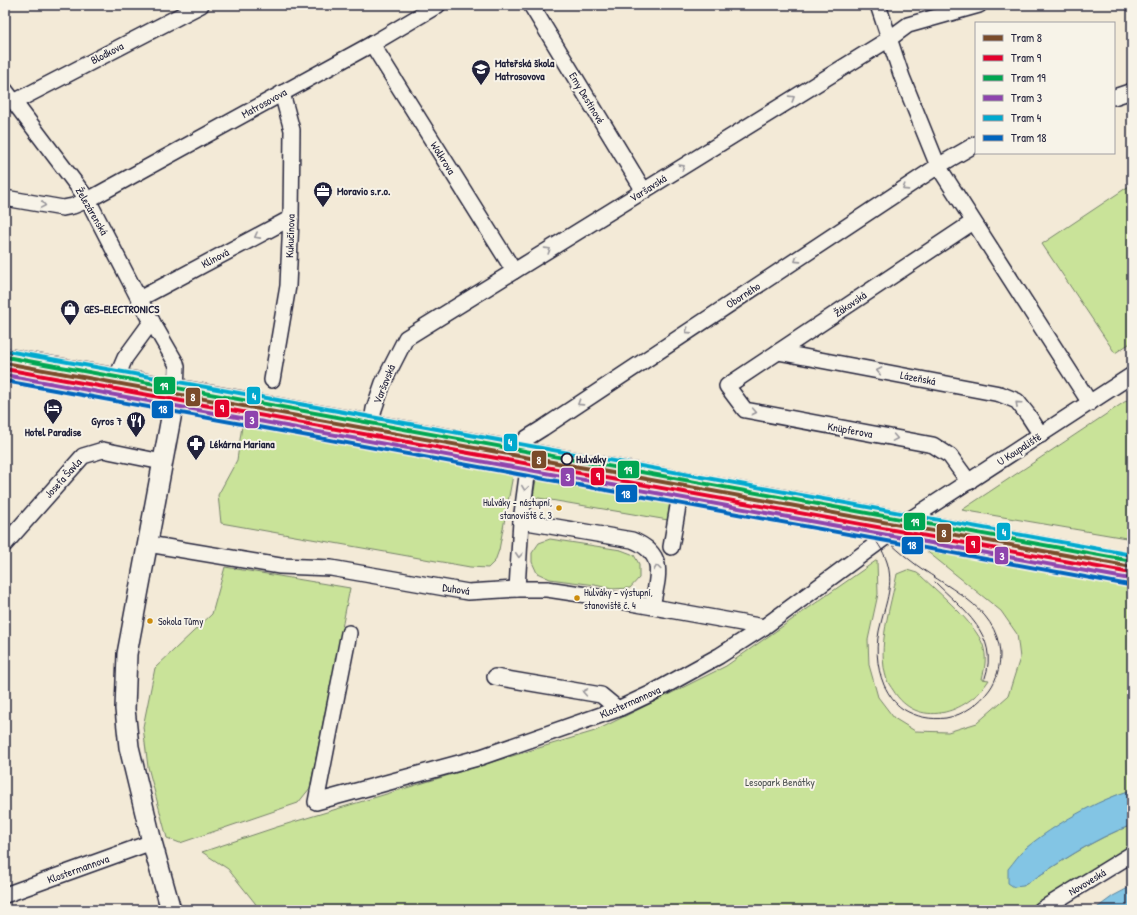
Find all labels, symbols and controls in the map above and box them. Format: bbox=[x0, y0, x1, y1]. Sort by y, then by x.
legend bbox=[975, 22, 1115, 154]
text: Tram 8 bbox=[1011, 29, 1042, 46]
street label: Blodkova bbox=[88, 39, 126, 67]
text: Tram 9 bbox=[1011, 49, 1042, 66]
place label: Mateřská škola Matrosovova bbox=[495, 56, 555, 83]
school or university icon: Mateřská škola Matrosovova bbox=[470, 58, 492, 86]
text: Tram 19 bbox=[1011, 69, 1046, 86]
street label: Emy Destinové bbox=[566, 70, 608, 127]
street label: Matrosovova bbox=[239, 85, 290, 121]
text: Tram 3 bbox=[1011, 89, 1042, 106]
one-way arrow bbox=[788, 96, 795, 103]
text: Tram 4 bbox=[1011, 109, 1042, 126]
text: Tram 18 bbox=[1011, 129, 1046, 146]
street label: Wolkrova bbox=[428, 139, 459, 178]
one-way arrow bbox=[678, 164, 685, 172]
street label: Varšavská bbox=[627, 171, 670, 205]
office icon: Moravio s.r.o. bbox=[312, 180, 334, 208]
one-way arrow bbox=[902, 183, 909, 191]
place label: Moravio s.r.o. bbox=[337, 184, 391, 198]
street label: Železárenská bbox=[73, 185, 112, 238]
one-way arrow bbox=[40, 200, 46, 208]
street label: Kukučínova bbox=[282, 213, 298, 258]
one-way arrow bbox=[254, 232, 261, 239]
street label: Klínová bbox=[199, 245, 232, 271]
one-way arrow bbox=[543, 248, 550, 255]
one-way arrow bbox=[794, 255, 801, 262]
street label: Oborného bbox=[723, 279, 763, 311]
street label: Žákovská bbox=[831, 288, 870, 320]
shop icon: GES-ELECTRONICS bbox=[59, 298, 81, 326]
place label: GES-ELECTRONICS bbox=[84, 302, 160, 316]
one-way arrow bbox=[685, 326, 692, 334]
street label: Varšavská bbox=[370, 362, 398, 406]
one-way arrow bbox=[876, 367, 882, 376]
street label: Lázeňská bbox=[899, 368, 937, 388]
line badge: 19 bbox=[153, 376, 176, 395]
text: 19 bbox=[160, 379, 168, 393]
line badge: 4 bbox=[246, 386, 261, 405]
line badge: 8 bbox=[185, 387, 201, 407]
text: 4 bbox=[252, 389, 256, 403]
text: 8 bbox=[191, 390, 196, 404]
hotel icon: Hotel Paradise bbox=[42, 397, 64, 425]
one-way arrow bbox=[577, 398, 584, 406]
line badge: 9 bbox=[214, 399, 230, 418]
line badge: 18 bbox=[151, 400, 174, 419]
text: 9 bbox=[220, 401, 224, 415]
one-way arrow bbox=[1015, 401, 1023, 408]
text: 18 bbox=[159, 402, 168, 416]
one-way arrow bbox=[750, 407, 757, 416]
restaurant icon: Gyros 7 bbox=[125, 410, 147, 438]
line badge: 3 bbox=[244, 410, 259, 429]
text: 3 bbox=[250, 413, 255, 427]
place label: Gyros 7 bbox=[91, 414, 123, 429]
street label: Knüpferova bbox=[826, 419, 874, 441]
place label: Hotel Paradise bbox=[25, 425, 82, 439]
street label: U Koupaliště bbox=[994, 429, 1044, 468]
pharmacy icon: Lékárna Mariana bbox=[185, 433, 207, 461]
line badge: 4 bbox=[503, 433, 518, 452]
one-way arrow bbox=[892, 433, 898, 442]
text: 4 bbox=[508, 435, 512, 449]
place label: Lékárna Mariana bbox=[210, 437, 275, 451]
line badge: 8 bbox=[531, 450, 547, 469]
marker: Hulváky bbox=[560, 452, 574, 466]
place label: Hulváky bbox=[576, 452, 607, 467]
text: 8 bbox=[537, 453, 542, 467]
street label: Josefa Šavla bbox=[41, 455, 85, 501]
line badge: 19 bbox=[617, 460, 640, 479]
text: 19 bbox=[624, 463, 632, 477]
line badge: 3 bbox=[560, 467, 575, 487]
line badge: 9 bbox=[590, 467, 605, 486]
text: 9 bbox=[596, 469, 600, 483]
text: 3 bbox=[566, 470, 571, 484]
line badge: 18 bbox=[615, 484, 638, 503]
one-way arrow bbox=[521, 485, 530, 491]
text: 18 bbox=[622, 487, 631, 501]
place label: Hulváky - nástupní, stanoviště č. 3 bbox=[483, 496, 553, 522]
marker: Hulváky - nástupní, stanoviště č. 3 bbox=[554, 503, 564, 513]
line badge: 19 bbox=[903, 512, 926, 531]
text: 19 bbox=[911, 515, 919, 529]
line badge: 4 bbox=[996, 522, 1011, 541]
line badge: 8 bbox=[936, 523, 952, 543]
text: 4 bbox=[1002, 525, 1006, 539]
text: 8 bbox=[942, 526, 947, 540]
line badge: 9 bbox=[965, 535, 981, 554]
line badge: 18 bbox=[901, 536, 924, 555]
text: 9 bbox=[971, 537, 975, 551]
text: 18 bbox=[908, 538, 917, 552]
line badge: 3 bbox=[994, 546, 1009, 565]
text: 3 bbox=[1000, 549, 1005, 563]
one-way arrow bbox=[514, 552, 523, 558]
one-way arrow bbox=[653, 564, 662, 571]
street label: Duhová bbox=[441, 580, 471, 598]
place label: Hulváky - výstupní, stanoviště č. 4 bbox=[584, 586, 653, 612]
marker: Hulváky - výstupní, stanoviště č. 4 bbox=[572, 593, 582, 603]
place label: Sokola Tůmy bbox=[158, 615, 203, 628]
marker: Sokola Tůmy bbox=[145, 616, 155, 626]
street label: Klostermannova bbox=[598, 682, 663, 722]
one-way arrow bbox=[582, 688, 588, 697]
park label: Lesopark Benátky bbox=[745, 775, 815, 789]
street label: Klostermannova bbox=[45, 851, 111, 887]
street label: Novoveská bbox=[1066, 865, 1109, 899]

